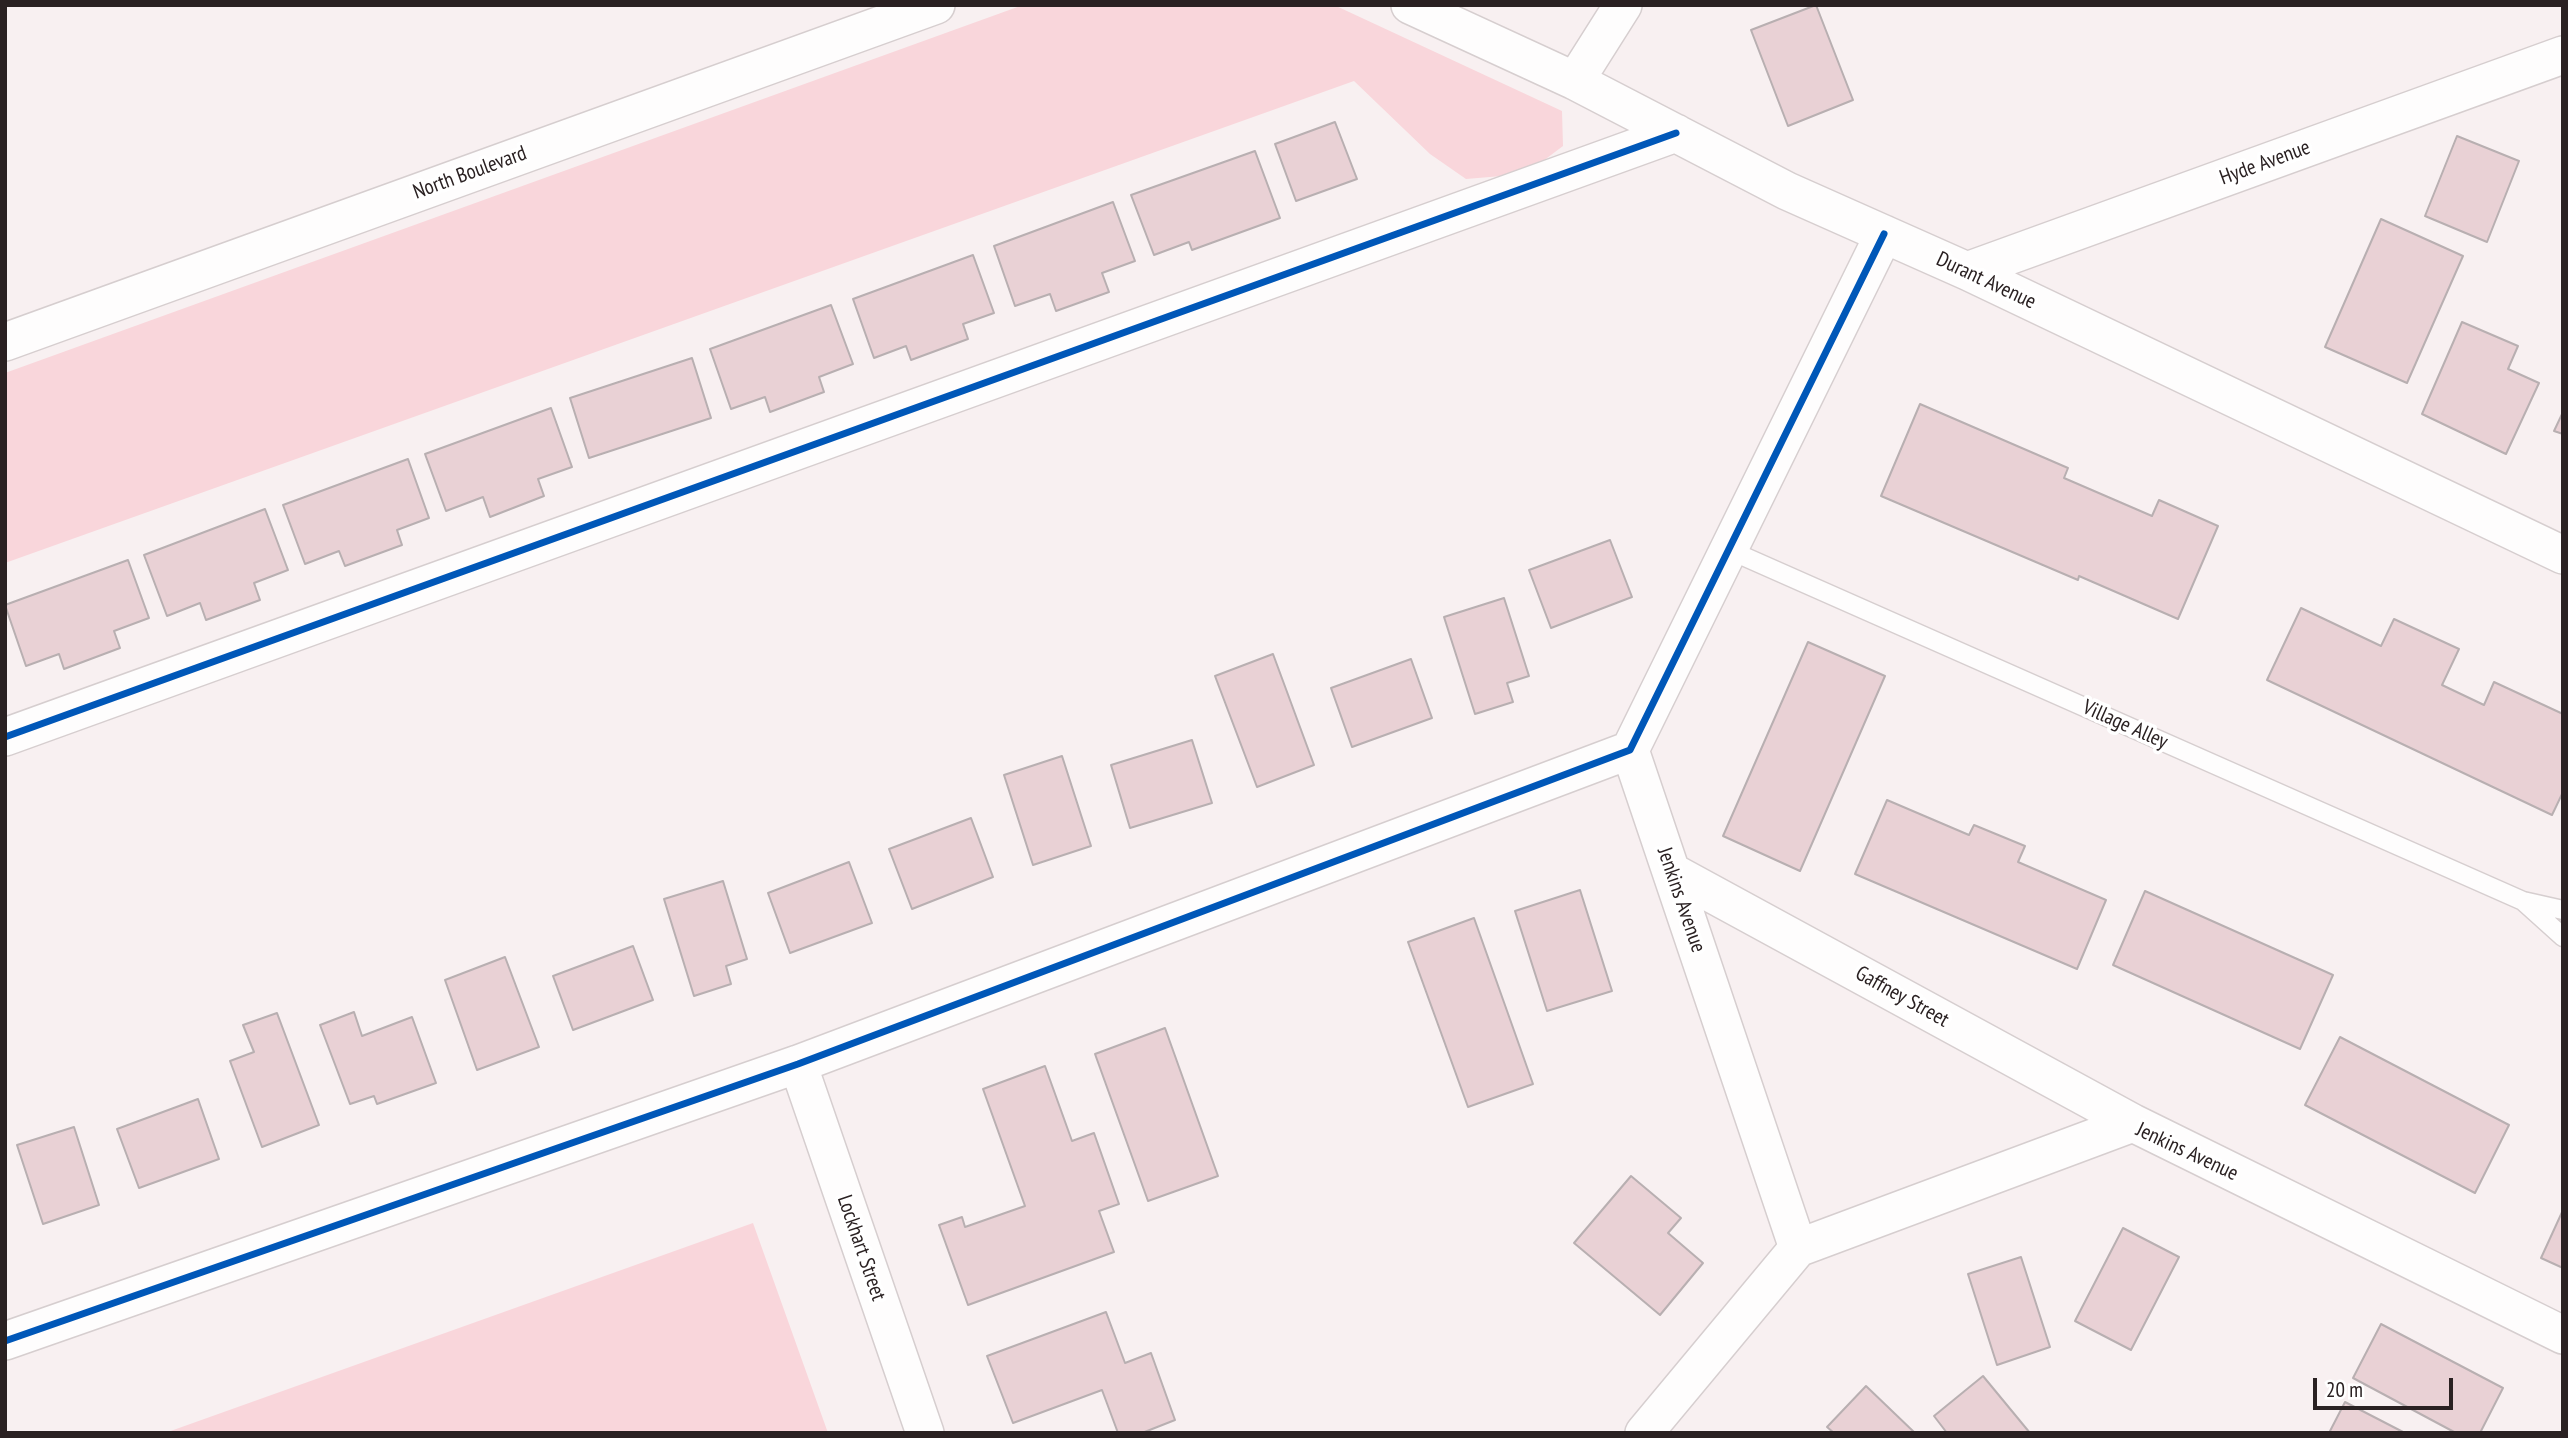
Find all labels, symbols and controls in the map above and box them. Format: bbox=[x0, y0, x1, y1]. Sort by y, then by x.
street label: Hyde Avenue bbox=[2216, 135, 2314, 191]
street label: North Boulevard bbox=[410, 141, 530, 205]
street label: Durant Avenue bbox=[1932, 247, 2040, 315]
street label: Village Alley bbox=[2078, 695, 2172, 755]
street label: Jenkins Avenue bbox=[1651, 844, 1711, 956]
street label: Gaffney Street bbox=[1851, 961, 1953, 1033]
street label: Jenkins Avenue bbox=[2132, 1117, 2242, 1187]
street label: Lockhart Street bbox=[831, 1192, 891, 1304]
scale bar bbox=[2316, 1364, 2456, 1408]
text: 20 m bbox=[2326, 1376, 2363, 1403]

